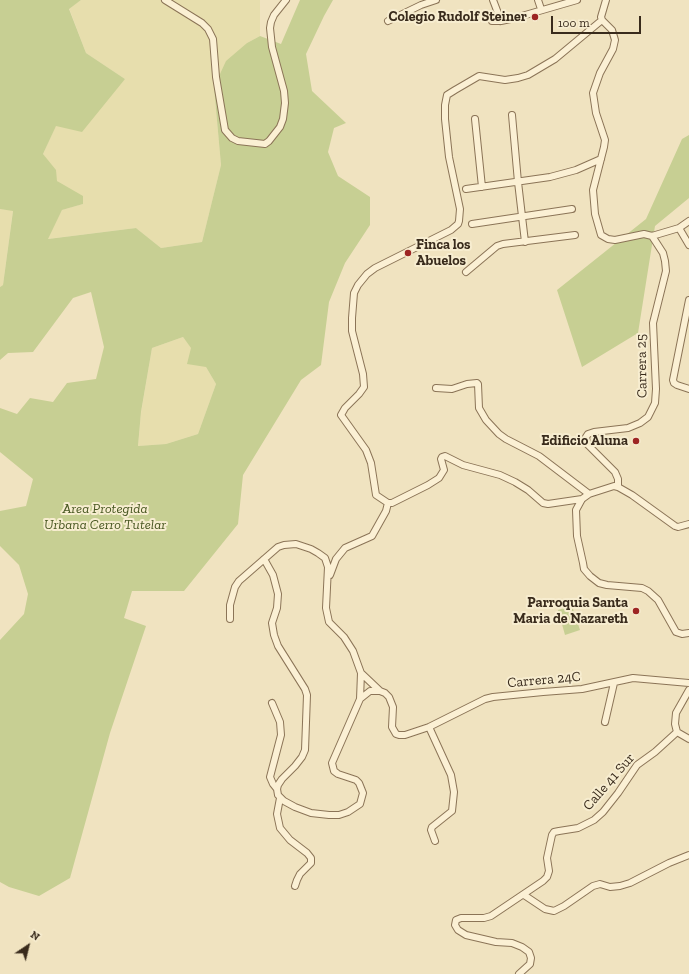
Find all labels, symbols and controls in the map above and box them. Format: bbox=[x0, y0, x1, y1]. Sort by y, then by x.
scale bar bbox=[553, 8, 643, 34]
place label: Colegio Rudolf Steiner bbox=[389, 9, 527, 25]
marker: Colegio Rudolf Steiner bbox=[530, 12, 540, 22]
text: 100 m bbox=[558, 16, 590, 30]
place label: Finca los Abuelos bbox=[416, 237, 470, 270]
marker: Finca los Abuelos bbox=[403, 248, 413, 258]
street label: Carrera 25 bbox=[633, 334, 651, 398]
place label: Edificio Aluna bbox=[541, 433, 628, 449]
marker: Edificio Aluna bbox=[631, 436, 641, 446]
park label: Area Protegida Urbana Cerro Tutelar bbox=[44, 501, 166, 534]
place label: Parroquia Santa Maria de Nazareth bbox=[513, 595, 628, 628]
marker: Parroquia Santa Maria de Nazareth bbox=[631, 606, 641, 616]
street label: Carrera 24C bbox=[507, 668, 581, 692]
street label: Calle 41 Sur bbox=[580, 750, 638, 814]
north arrow bbox=[8, 926, 48, 966]
text: N bbox=[28, 928, 42, 943]

